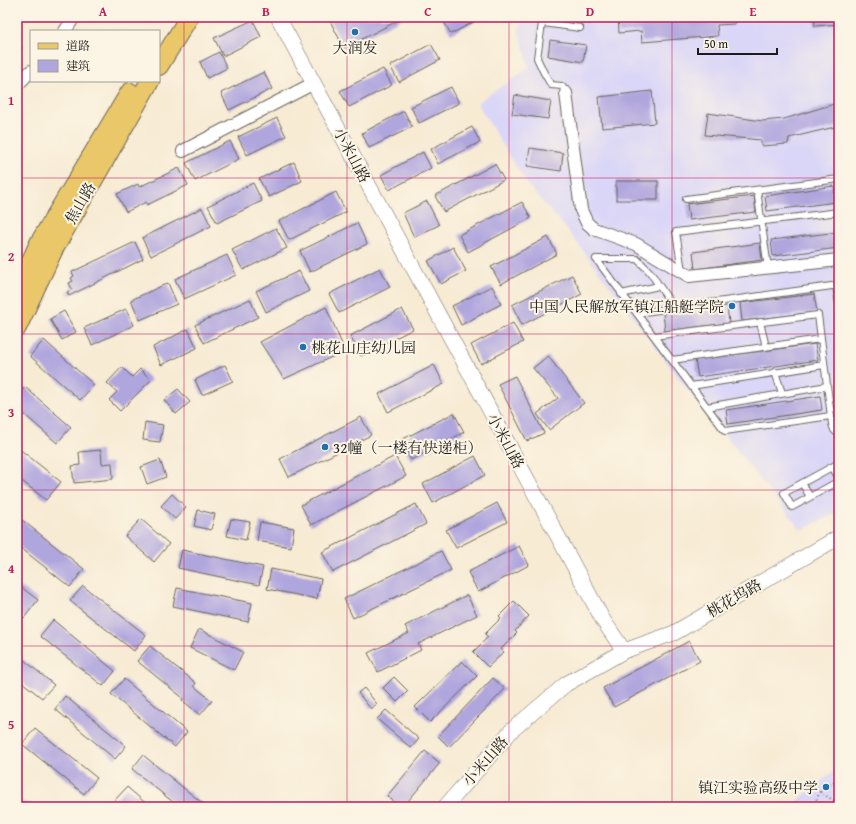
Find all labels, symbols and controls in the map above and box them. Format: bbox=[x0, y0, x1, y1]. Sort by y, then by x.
text: A bbox=[99, 2, 108, 21]
text: B bbox=[262, 2, 270, 21]
text: C bbox=[424, 2, 432, 21]
text: D bbox=[586, 2, 594, 21]
text: E bbox=[750, 2, 757, 21]
marker: 大润发 bbox=[350, 27, 360, 37]
legend bbox=[30, 30, 160, 82]
scale bar bbox=[698, 30, 777, 56]
text: 50 m bbox=[704, 35, 728, 52]
text: 道路 bbox=[66, 37, 90, 54]
place label: 大润发 bbox=[332, 37, 378, 58]
text: 建筑 bbox=[66, 57, 90, 74]
text: 1 bbox=[8, 91, 14, 110]
street label: 小米山路 bbox=[329, 124, 375, 186]
street label: 焦山路 bbox=[60, 178, 100, 228]
text: 2 bbox=[8, 247, 15, 266]
place label: 中国人民解放军镇江船艇学院 bbox=[529, 296, 724, 317]
marker: 中国人民解放军镇江船艇学院 bbox=[727, 301, 737, 311]
place label: 桃花山庄幼儿园 bbox=[311, 337, 416, 358]
marker: 桃花山庄幼儿园 bbox=[298, 342, 308, 352]
text: 3 bbox=[8, 403, 14, 422]
street label: 小米山路 bbox=[483, 410, 529, 472]
place label: 32幢（一楼有快递柜） bbox=[333, 437, 482, 458]
marker: 32幢（一楼有快递柜） bbox=[320, 442, 330, 452]
text: 4 bbox=[8, 559, 15, 578]
street label: 桃花坞路 bbox=[703, 574, 765, 622]
text: 5 bbox=[8, 715, 15, 734]
street label: 小米山路 bbox=[457, 731, 513, 791]
place label: 镇江实验高级中学 bbox=[698, 777, 818, 798]
marker: 镇江实验高级中学 bbox=[821, 782, 831, 792]

